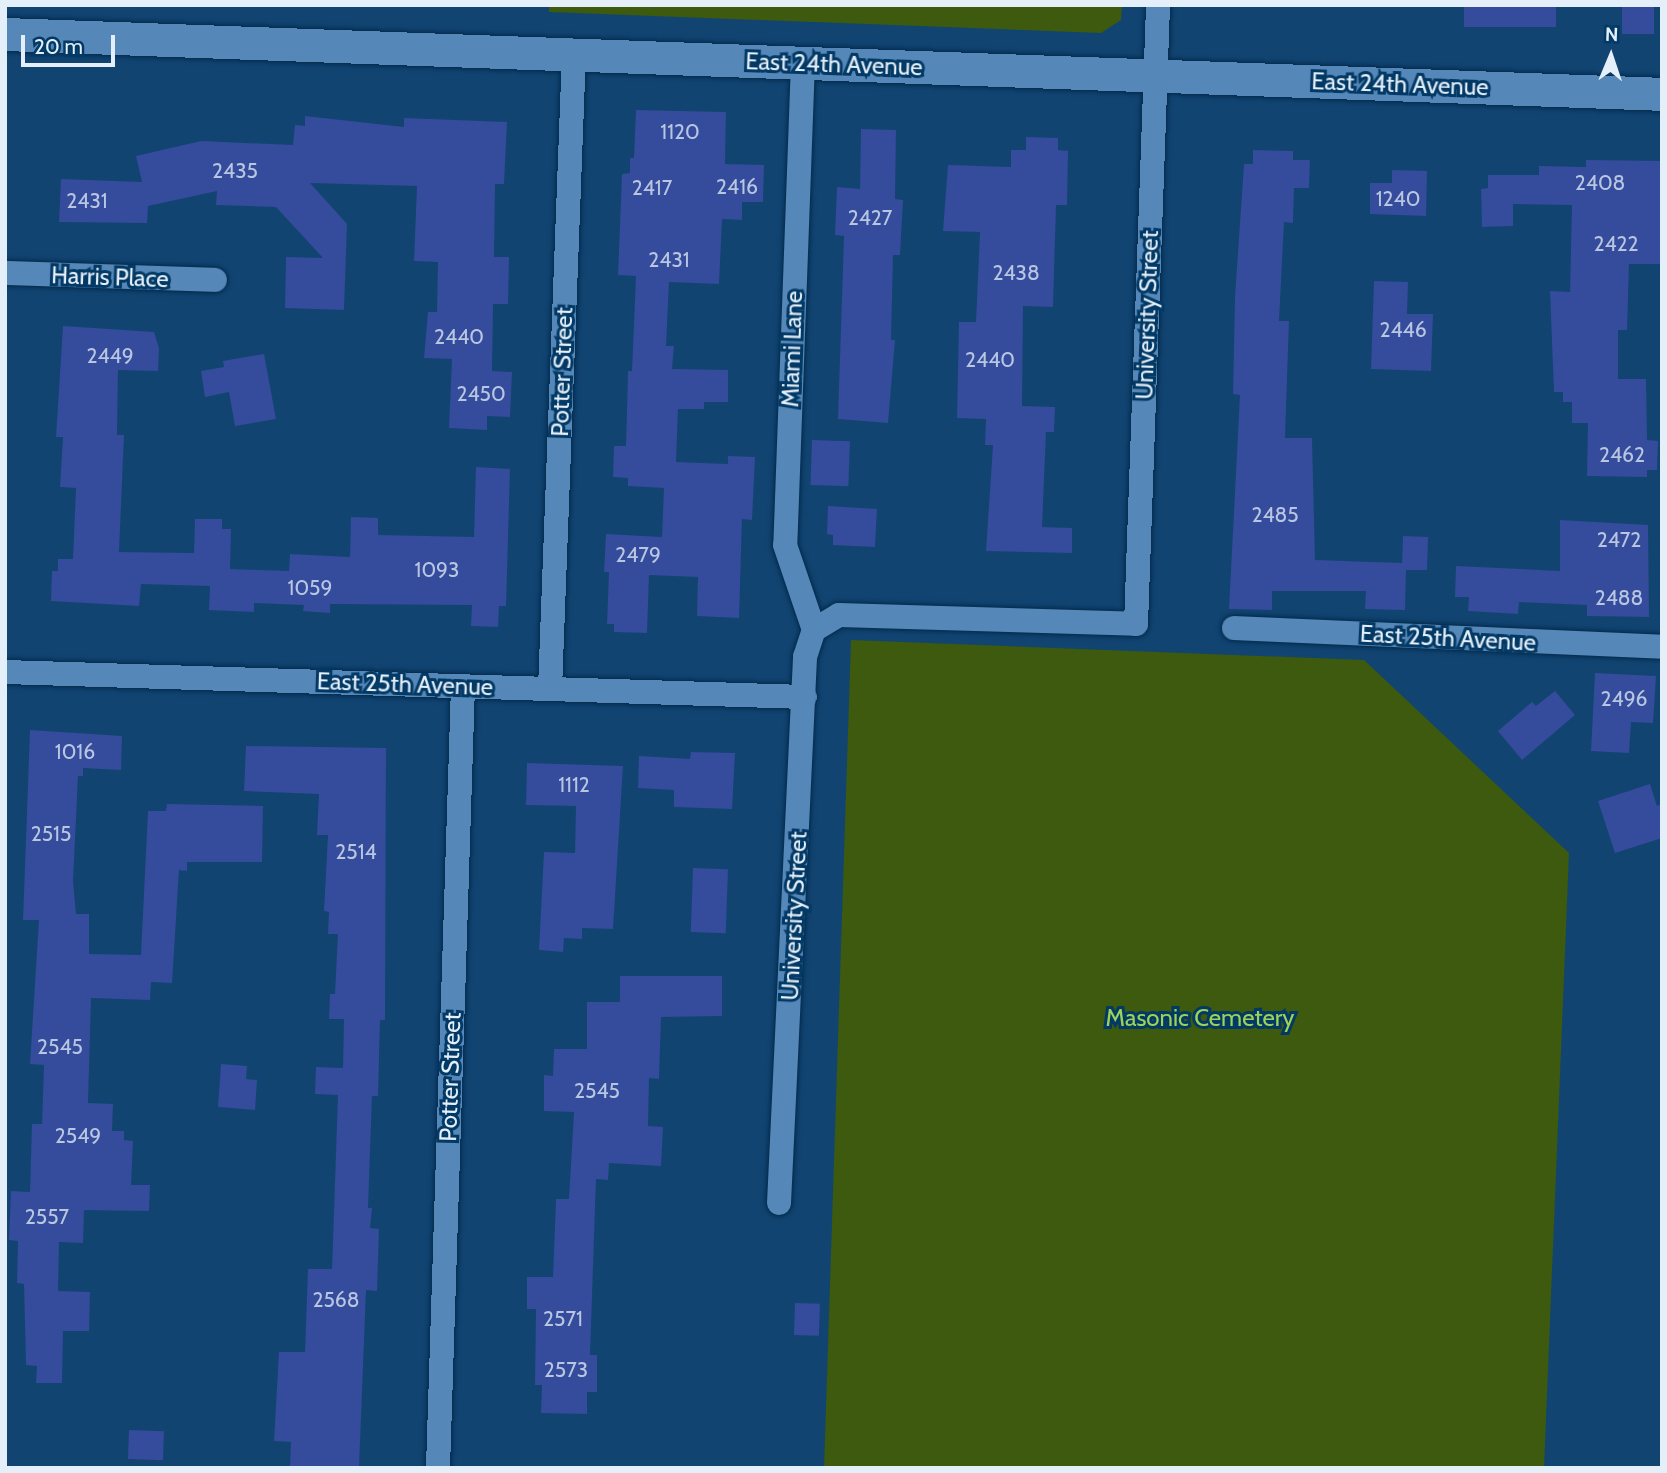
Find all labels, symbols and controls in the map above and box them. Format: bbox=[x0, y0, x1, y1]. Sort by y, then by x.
scale bar bbox=[24, 21, 119, 65]
north arrow bbox=[1576, 21, 1646, 91]
text: N bbox=[1605, 23, 1619, 46]
text: 20 m bbox=[34, 34, 83, 59]
street label: East 24th Avenue bbox=[745, 47, 923, 81]
street label: East 24th Avenue bbox=[1311, 67, 1489, 101]
house number: 1120 bbox=[660, 119, 700, 145]
house number: 2435 bbox=[212, 158, 258, 184]
house number: 2408 bbox=[1575, 170, 1625, 196]
house number: 2416 bbox=[716, 174, 758, 200]
house number: 2417 bbox=[632, 175, 672, 201]
house number: 1240 bbox=[1376, 186, 1420, 212]
house number: 2431 bbox=[66, 188, 108, 214]
house number: 2427 bbox=[848, 205, 892, 231]
street label: University Street bbox=[1130, 230, 1164, 400]
house number: 2422 bbox=[1593, 231, 1639, 257]
house number: 2431 bbox=[648, 247, 690, 273]
house number: 2438 bbox=[992, 260, 1040, 286]
street label: Harris Place bbox=[51, 261, 169, 293]
street label: Miami Lane bbox=[776, 290, 808, 408]
street label: Potter Street bbox=[545, 307, 579, 437]
house number: 2446 bbox=[1379, 317, 1427, 343]
house number: 2440 bbox=[434, 324, 484, 350]
house number: 2449 bbox=[86, 343, 134, 369]
house number: 2440 bbox=[965, 347, 1015, 373]
house number: 2450 bbox=[456, 381, 506, 407]
house number: 2462 bbox=[1599, 442, 1645, 468]
house number: 2485 bbox=[1251, 502, 1299, 528]
house number: 2472 bbox=[1597, 527, 1641, 553]
house number: 2479 bbox=[615, 542, 661, 568]
house number: 1093 bbox=[415, 557, 459, 583]
house number: 1059 bbox=[288, 575, 332, 601]
house number: 2488 bbox=[1595, 585, 1643, 611]
street label: East 25th Avenue bbox=[1359, 619, 1537, 657]
street label: East 25th Avenue bbox=[316, 667, 494, 701]
house number: 2496 bbox=[1601, 686, 1647, 712]
house number: 1016 bbox=[55, 739, 95, 765]
house number: 1112 bbox=[558, 772, 590, 798]
house number: 2515 bbox=[31, 821, 71, 847]
street label: University Street bbox=[775, 831, 813, 1001]
house number: 2514 bbox=[335, 839, 377, 865]
park label: Masonic Cemetery bbox=[1106, 1004, 1294, 1032]
street label: Potter Street bbox=[433, 1012, 467, 1142]
house number: 2545 bbox=[37, 1034, 83, 1060]
house number: 2545 bbox=[574, 1078, 620, 1104]
house number: 2549 bbox=[55, 1123, 101, 1149]
house number: 2557 bbox=[25, 1204, 69, 1230]
house number: 2568 bbox=[312, 1287, 360, 1313]
house number: 2571 bbox=[543, 1306, 583, 1332]
house number: 2573 bbox=[544, 1357, 588, 1383]

